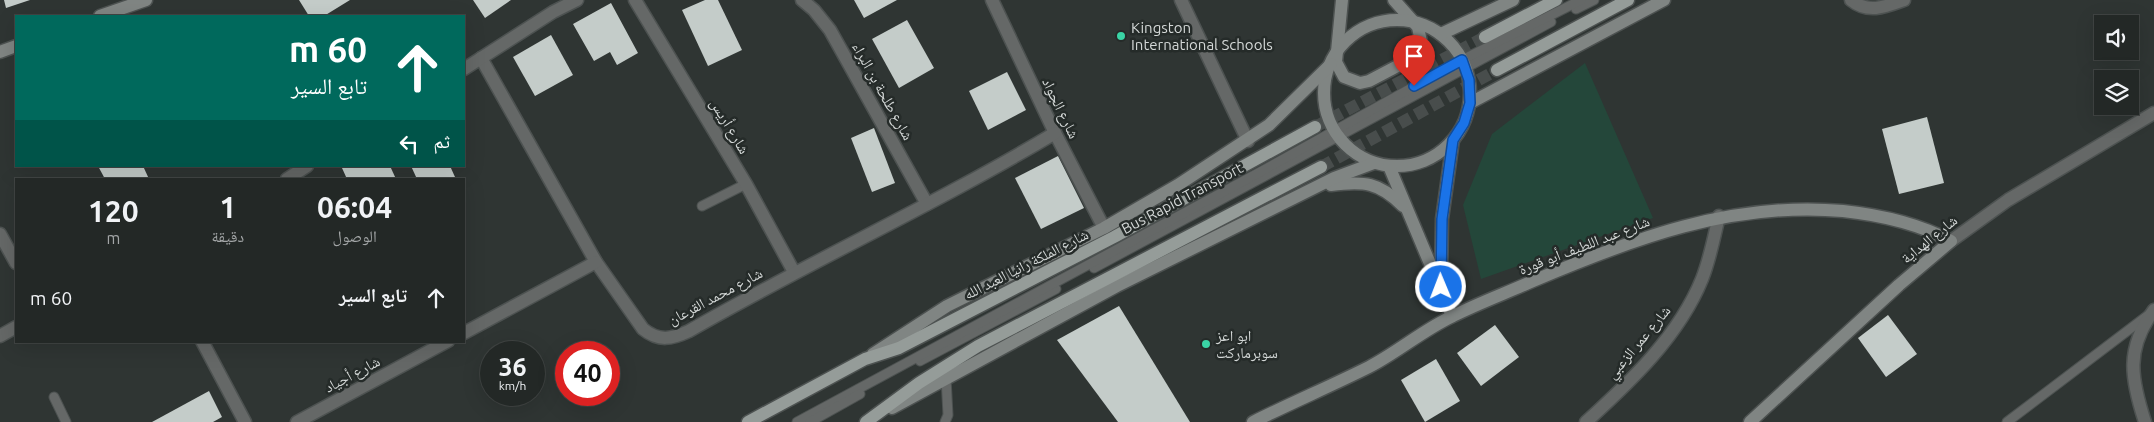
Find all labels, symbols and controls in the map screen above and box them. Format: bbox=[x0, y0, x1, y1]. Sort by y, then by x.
map controls bbox=[2094, 15, 2139, 115]
button: sound bbox=[2094, 15, 2139, 60]
place label: Kingston International Schools bbox=[1131, 19, 1273, 53]
text: 60 m bbox=[289, 29, 367, 69]
marker: Kingston International Schools bbox=[1115, 30, 1127, 42]
icon: ahead bbox=[385, 35, 450, 100]
pin bbox=[1393, 35, 1435, 86]
street label: شارع طلحة بن البراء bbox=[847, 39, 917, 144]
icon: arrive bbox=[1400, 42, 1428, 70]
button: layers bbox=[2094, 70, 2139, 115]
text: تابع السير bbox=[291, 73, 367, 98]
street label: شارع الجواد bbox=[1037, 75, 1083, 142]
street label: شارع أريس bbox=[705, 95, 753, 158]
icon: left bbox=[395, 130, 423, 158]
text: ثم bbox=[433, 130, 450, 152]
street label: Bus Rapid Transport bbox=[1118, 159, 1246, 237]
text: 1 bbox=[219, 190, 236, 224]
text: 06:04 bbox=[317, 190, 392, 224]
text: 120 bbox=[88, 194, 139, 228]
street label: شارع الهداية bbox=[1898, 211, 1962, 268]
street label: شارع عبد اللطيف أبو قورة bbox=[1516, 212, 1653, 280]
street label: شارع الملكة رانيا العبد الله bbox=[961, 225, 1092, 304]
text: دقيقة bbox=[212, 227, 244, 245]
text: الوصول bbox=[332, 227, 377, 245]
text: m bbox=[106, 229, 120, 247]
position arrow bbox=[1414, 260, 1466, 312]
street label: شارع محمد القرعان bbox=[665, 264, 766, 330]
text: تابع السير bbox=[339, 284, 407, 306]
icon: ahead bbox=[422, 284, 450, 312]
text: 60 m bbox=[30, 287, 72, 309]
street label: شارع عمر الزعبي bbox=[1602, 302, 1677, 384]
place label: ابو اعز سوبرماركت bbox=[1215, 327, 1278, 362]
marker: ابو اعز سوبرماركت bbox=[1200, 338, 1212, 350]
speed limit sign: 40 bbox=[555, 341, 620, 406]
street label: شارع أجياد bbox=[321, 352, 384, 397]
text: 36 bbox=[498, 353, 527, 381]
text: km/h bbox=[499, 379, 526, 392]

